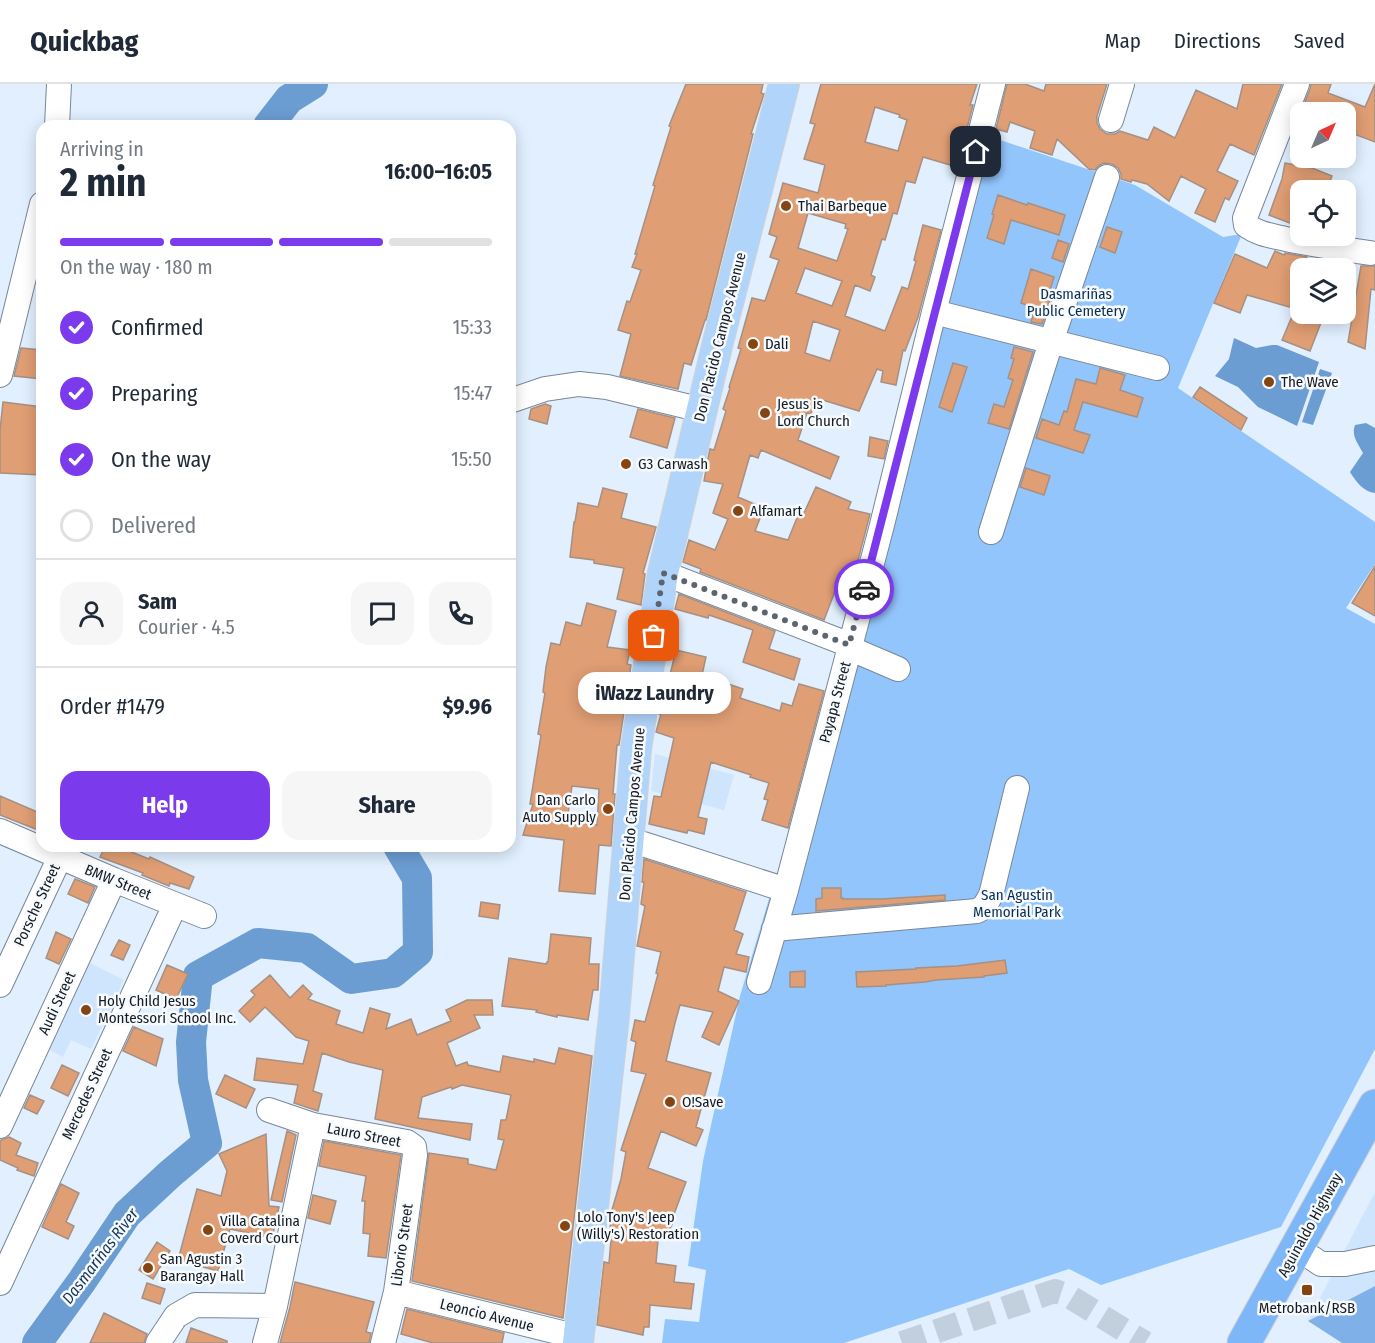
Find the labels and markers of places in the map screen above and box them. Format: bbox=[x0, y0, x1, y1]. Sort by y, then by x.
pin bbox=[950, 126, 1001, 177]
place label: Thai Barbeque bbox=[798, 197, 887, 215]
marker: Thai Barbeque bbox=[779, 199, 793, 213]
place label: Dali bbox=[765, 335, 789, 353]
marker: Dali bbox=[746, 337, 760, 351]
place label: The Wave bbox=[1281, 373, 1339, 391]
marker: The Wave bbox=[1262, 375, 1276, 389]
place label: Jesus is Lord Church bbox=[777, 395, 850, 430]
marker: Jesus is Lord Church bbox=[758, 406, 772, 420]
place label: G3 Carwash bbox=[638, 455, 708, 473]
marker: G3 Carwash bbox=[619, 457, 633, 471]
place label: Alfamart bbox=[750, 502, 803, 520]
marker: Alfamart bbox=[731, 504, 745, 518]
pin bbox=[628, 610, 679, 661]
callout: iWazz Laundry bbox=[578, 672, 730, 714]
place label: Dan Carlo Auto Supply bbox=[522, 791, 596, 826]
marker: Dan Carlo Auto Supply bbox=[601, 802, 615, 816]
place label: Holy Child Jesus Montessori School Inc. bbox=[98, 992, 236, 1027]
marker: Holy Child Jesus Montessori School Inc. bbox=[79, 1003, 93, 1017]
place label: O!Save bbox=[682, 1093, 723, 1111]
marker: O!Save bbox=[663, 1095, 677, 1109]
place label: Lolo Tony's Jeep (Willy's) Restoration bbox=[577, 1208, 699, 1243]
place label: Villa Catalina Coverd Court bbox=[220, 1212, 300, 1247]
marker: Lolo Tony's Jeep (Willy's) Restoration bbox=[558, 1219, 572, 1233]
marker: Villa Catalina Coverd Court bbox=[201, 1223, 215, 1237]
place label: San Agustin 3 Barangay Hall bbox=[160, 1250, 244, 1285]
marker: San Agustin 3 Barangay Hall bbox=[141, 1261, 155, 1275]
marker: Metrobank/RSB bbox=[1300, 1283, 1314, 1297]
place label: Metrobank/RSB bbox=[1259, 1299, 1355, 1317]

